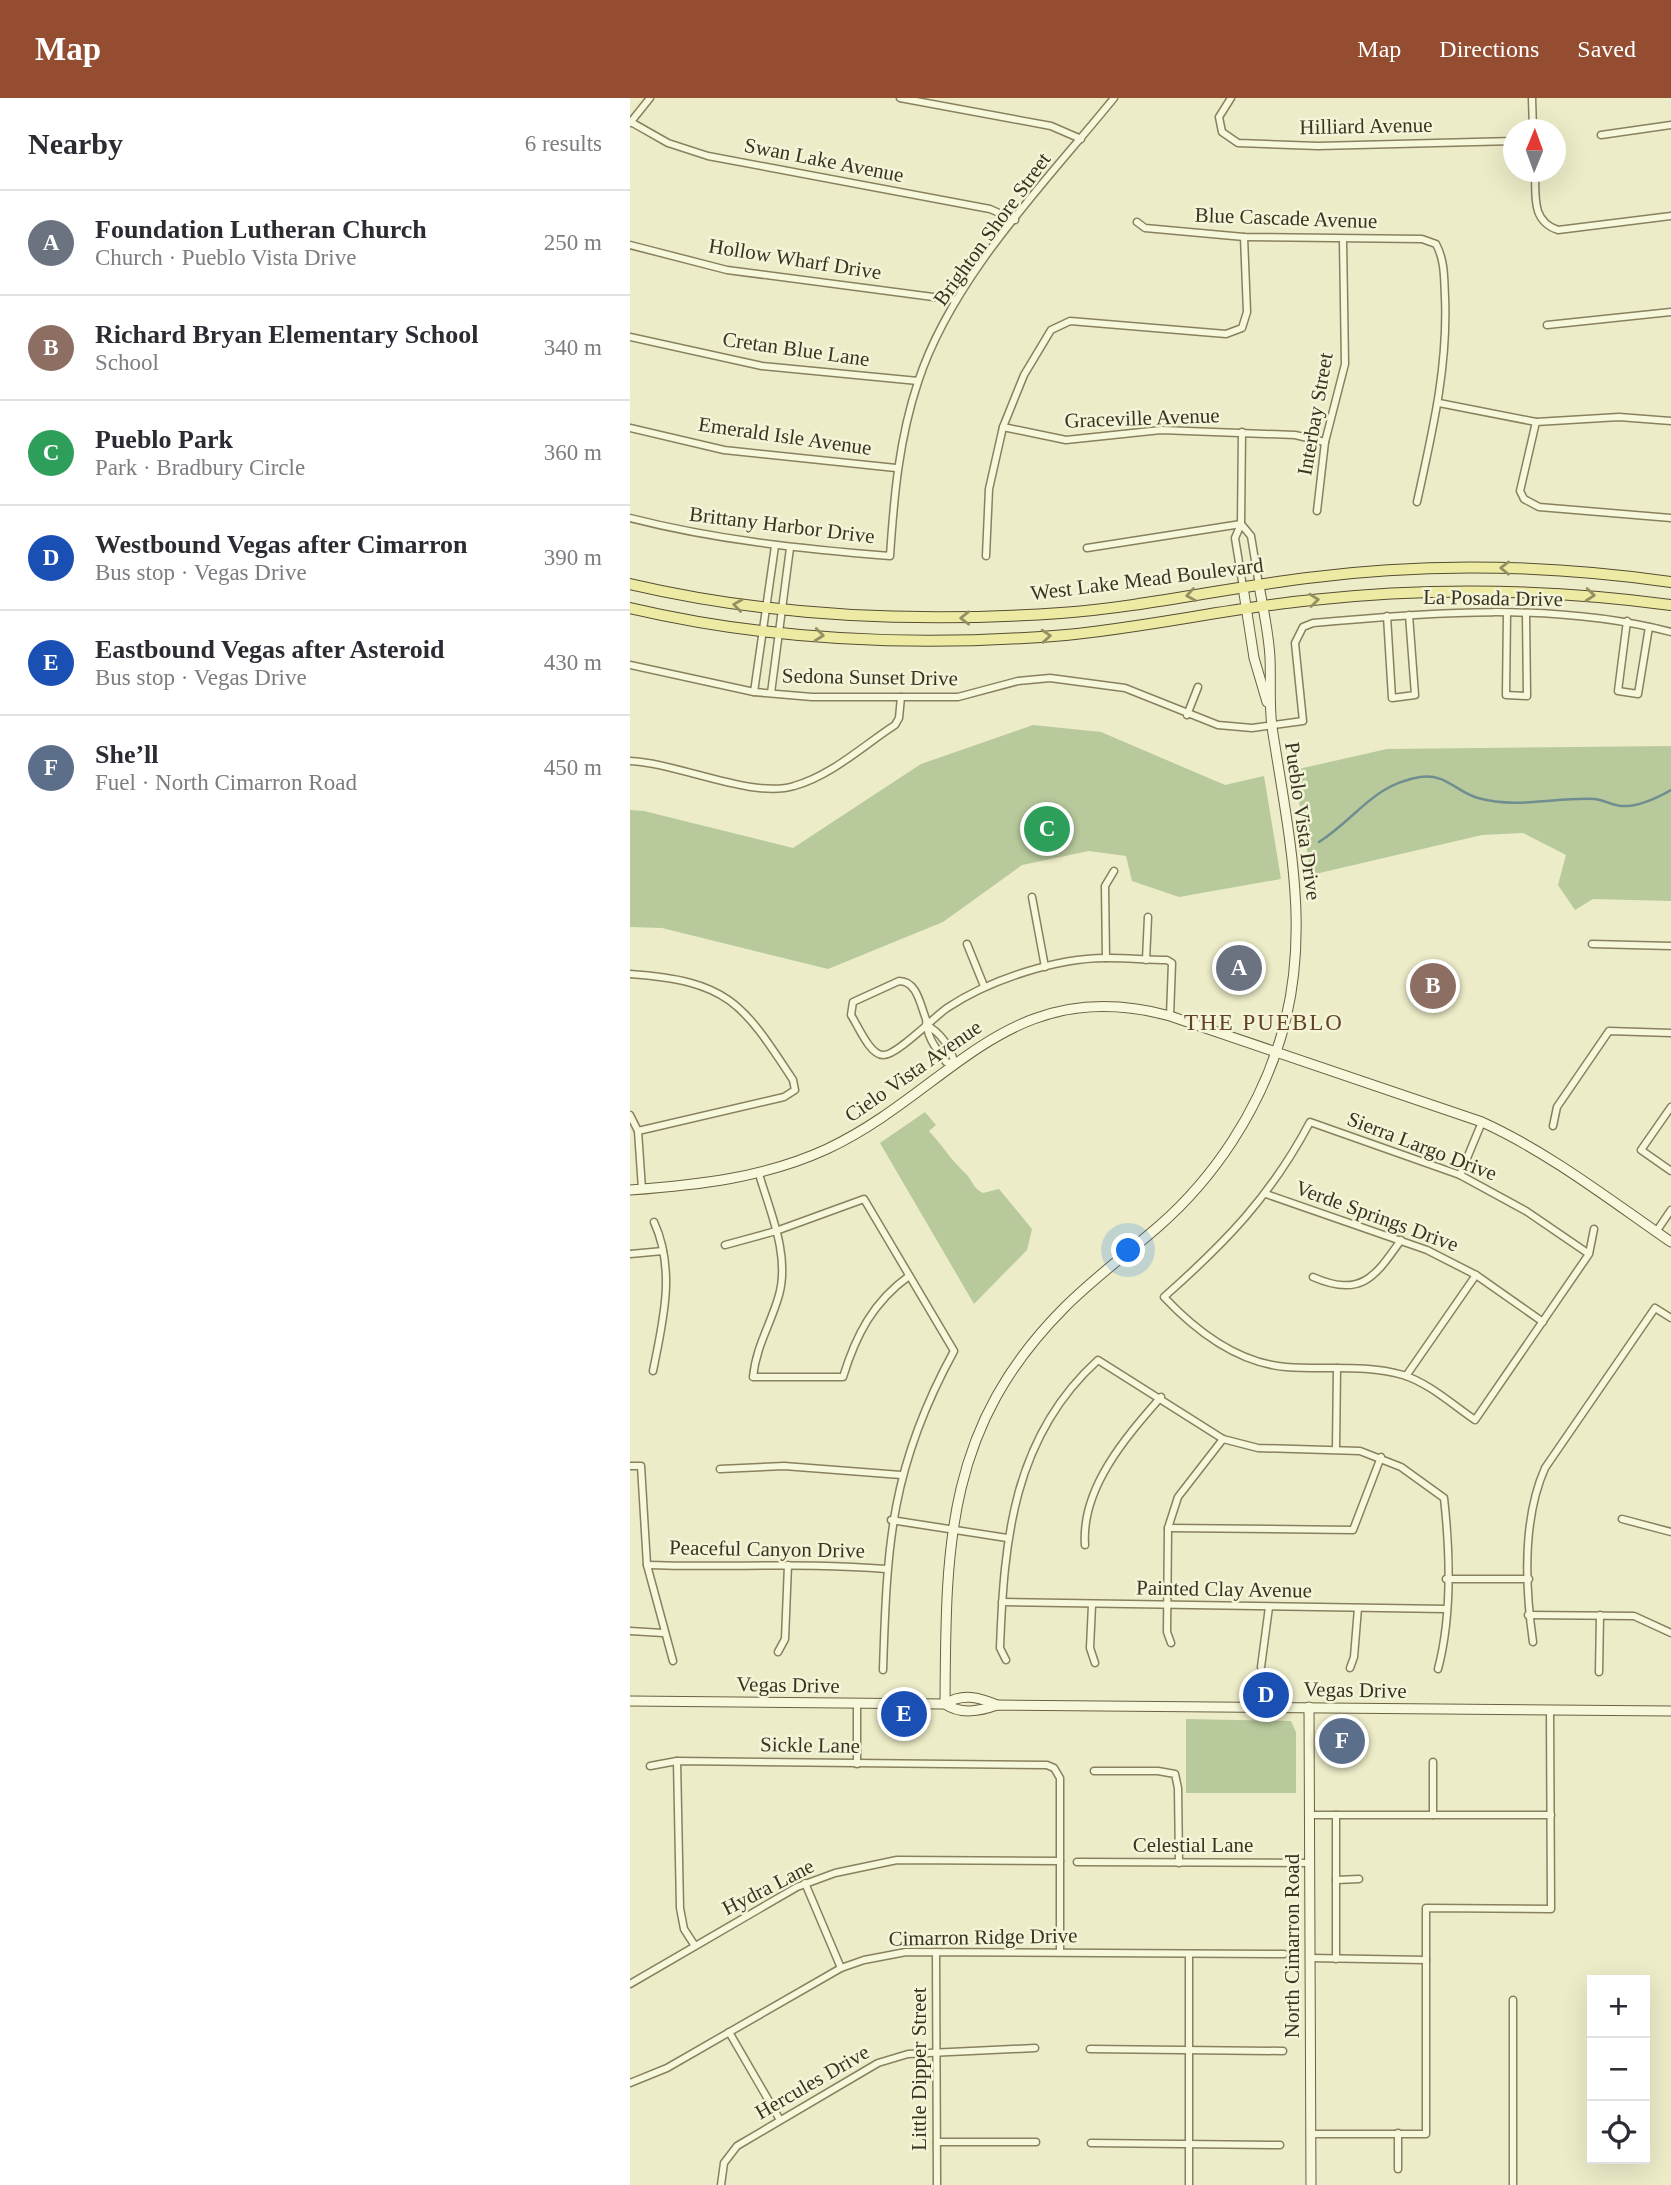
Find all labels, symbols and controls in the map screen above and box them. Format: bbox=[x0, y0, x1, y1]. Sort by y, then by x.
text: Map bbox=[35, 31, 101, 67]
text: Map bbox=[1357, 36, 1401, 62]
text: Directions bbox=[1439, 36, 1539, 62]
text: Saved bbox=[1577, 36, 1636, 62]
street label: Hilliard Avenue bbox=[1299, 113, 1433, 139]
north arrow bbox=[1503, 119, 1566, 182]
text: Nearby bbox=[28, 127, 123, 160]
text: 6 results bbox=[525, 131, 602, 156]
street label: Swan Lake Avenue bbox=[742, 133, 906, 187]
street label: Brighton Shore Street bbox=[928, 148, 1056, 310]
street label: Blue Cascade Avenue bbox=[1194, 203, 1378, 233]
text: Foundation Lutheran Church bbox=[95, 215, 427, 244]
text: A bbox=[43, 230, 59, 255]
text: 250 m bbox=[544, 230, 602, 255]
street label: Hollow Wharf Drive bbox=[707, 233, 883, 285]
text: Church · Pueblo Vista Drive bbox=[95, 245, 356, 270]
text: Richard Bryan Elementary School bbox=[95, 320, 479, 349]
street label: Cretan Blue Lane bbox=[721, 327, 871, 371]
text: B bbox=[43, 335, 59, 360]
text: 340 m bbox=[544, 335, 602, 360]
text: School bbox=[95, 350, 159, 375]
street label: Interbay Street bbox=[1292, 351, 1338, 477]
street label: Graceville Avenue bbox=[1064, 403, 1220, 433]
street label: Emerald Isle Avenue bbox=[697, 412, 873, 460]
text: Pueblo Park bbox=[95, 425, 233, 454]
text: C bbox=[43, 440, 59, 465]
text: 360 m bbox=[544, 440, 602, 465]
text: Park · Bradbury Circle bbox=[95, 455, 305, 480]
street label: Brittany Harbor Drive bbox=[688, 502, 876, 548]
text: Westbound Vegas after Cimarron bbox=[95, 530, 467, 559]
text: D bbox=[43, 545, 59, 570]
text: 390 m bbox=[544, 545, 602, 570]
street label: West Lake Mead Boulevard bbox=[1029, 553, 1265, 605]
text: Bus stop · Vegas Drive bbox=[95, 560, 307, 585]
one-way arrow bbox=[1500, 561, 1511, 576]
street label: La Posada Drive bbox=[1423, 585, 1563, 611]
one-way arrow bbox=[1185, 587, 1197, 602]
one-way arrow bbox=[1584, 588, 1596, 603]
one-way arrow bbox=[1308, 592, 1320, 607]
one-way arrow bbox=[732, 598, 744, 613]
one-way arrow bbox=[959, 610, 970, 626]
one-way arrow bbox=[813, 627, 824, 642]
one-way arrow bbox=[1040, 629, 1051, 644]
text: Eastbound Vegas after Asteroid bbox=[95, 635, 444, 664]
text: E bbox=[43, 650, 59, 675]
text: 430 m bbox=[544, 650, 602, 675]
street label: Sedona Sunset Drive bbox=[782, 663, 958, 691]
text: Bus stop · Vegas Drive bbox=[95, 665, 307, 690]
text: She’ll bbox=[95, 740, 159, 769]
street label: Pueblo Vista Drive bbox=[1280, 740, 1326, 902]
text: F bbox=[44, 755, 58, 780]
text: 450 m bbox=[544, 755, 602, 780]
text: Fuel · North Cimarron Road bbox=[95, 770, 357, 795]
pin: C bbox=[1024, 803, 1070, 855]
pin: A bbox=[1216, 942, 1262, 994]
pin: B bbox=[1410, 960, 1456, 1012]
district label: THE PUEBLO bbox=[1184, 1010, 1344, 1035]
street label: Cielo Vista Avenue bbox=[840, 1015, 986, 1127]
street label: Sierra Largo Drive bbox=[1344, 1106, 1500, 1186]
street label: Verde Springs Drive bbox=[1292, 1175, 1462, 1257]
your location bbox=[1111, 1233, 1145, 1267]
street label: Peaceful Canyon Drive bbox=[669, 1535, 865, 1563]
street label: Painted Clay Avenue bbox=[1136, 1575, 1312, 1603]
pin: D bbox=[1243, 1669, 1289, 1721]
street label: Vegas Drive bbox=[736, 1672, 840, 1698]
street label: Vegas Drive bbox=[1303, 1677, 1407, 1703]
pin: E bbox=[881, 1688, 927, 1740]
pin: F bbox=[1319, 1715, 1365, 1767]
street label: Sickle Lane bbox=[760, 1732, 860, 1758]
street label: Celestial Lane bbox=[1133, 1833, 1253, 1857]
street label: North Cimarron Road bbox=[1280, 1853, 1304, 2038]
street label: Hydra Lane bbox=[718, 1854, 818, 1920]
street label: Cimarron Ridge Drive bbox=[888, 1923, 1078, 1951]
map controls bbox=[1587, 1975, 1650, 2164]
button: + bbox=[1587, 1975, 1650, 2038]
street label: Little Dipper Street bbox=[907, 1987, 931, 2151]
button: − bbox=[1587, 2038, 1650, 2101]
street label: Hercules Drive bbox=[751, 2040, 873, 2124]
button: locate bbox=[1587, 2101, 1650, 2164]

